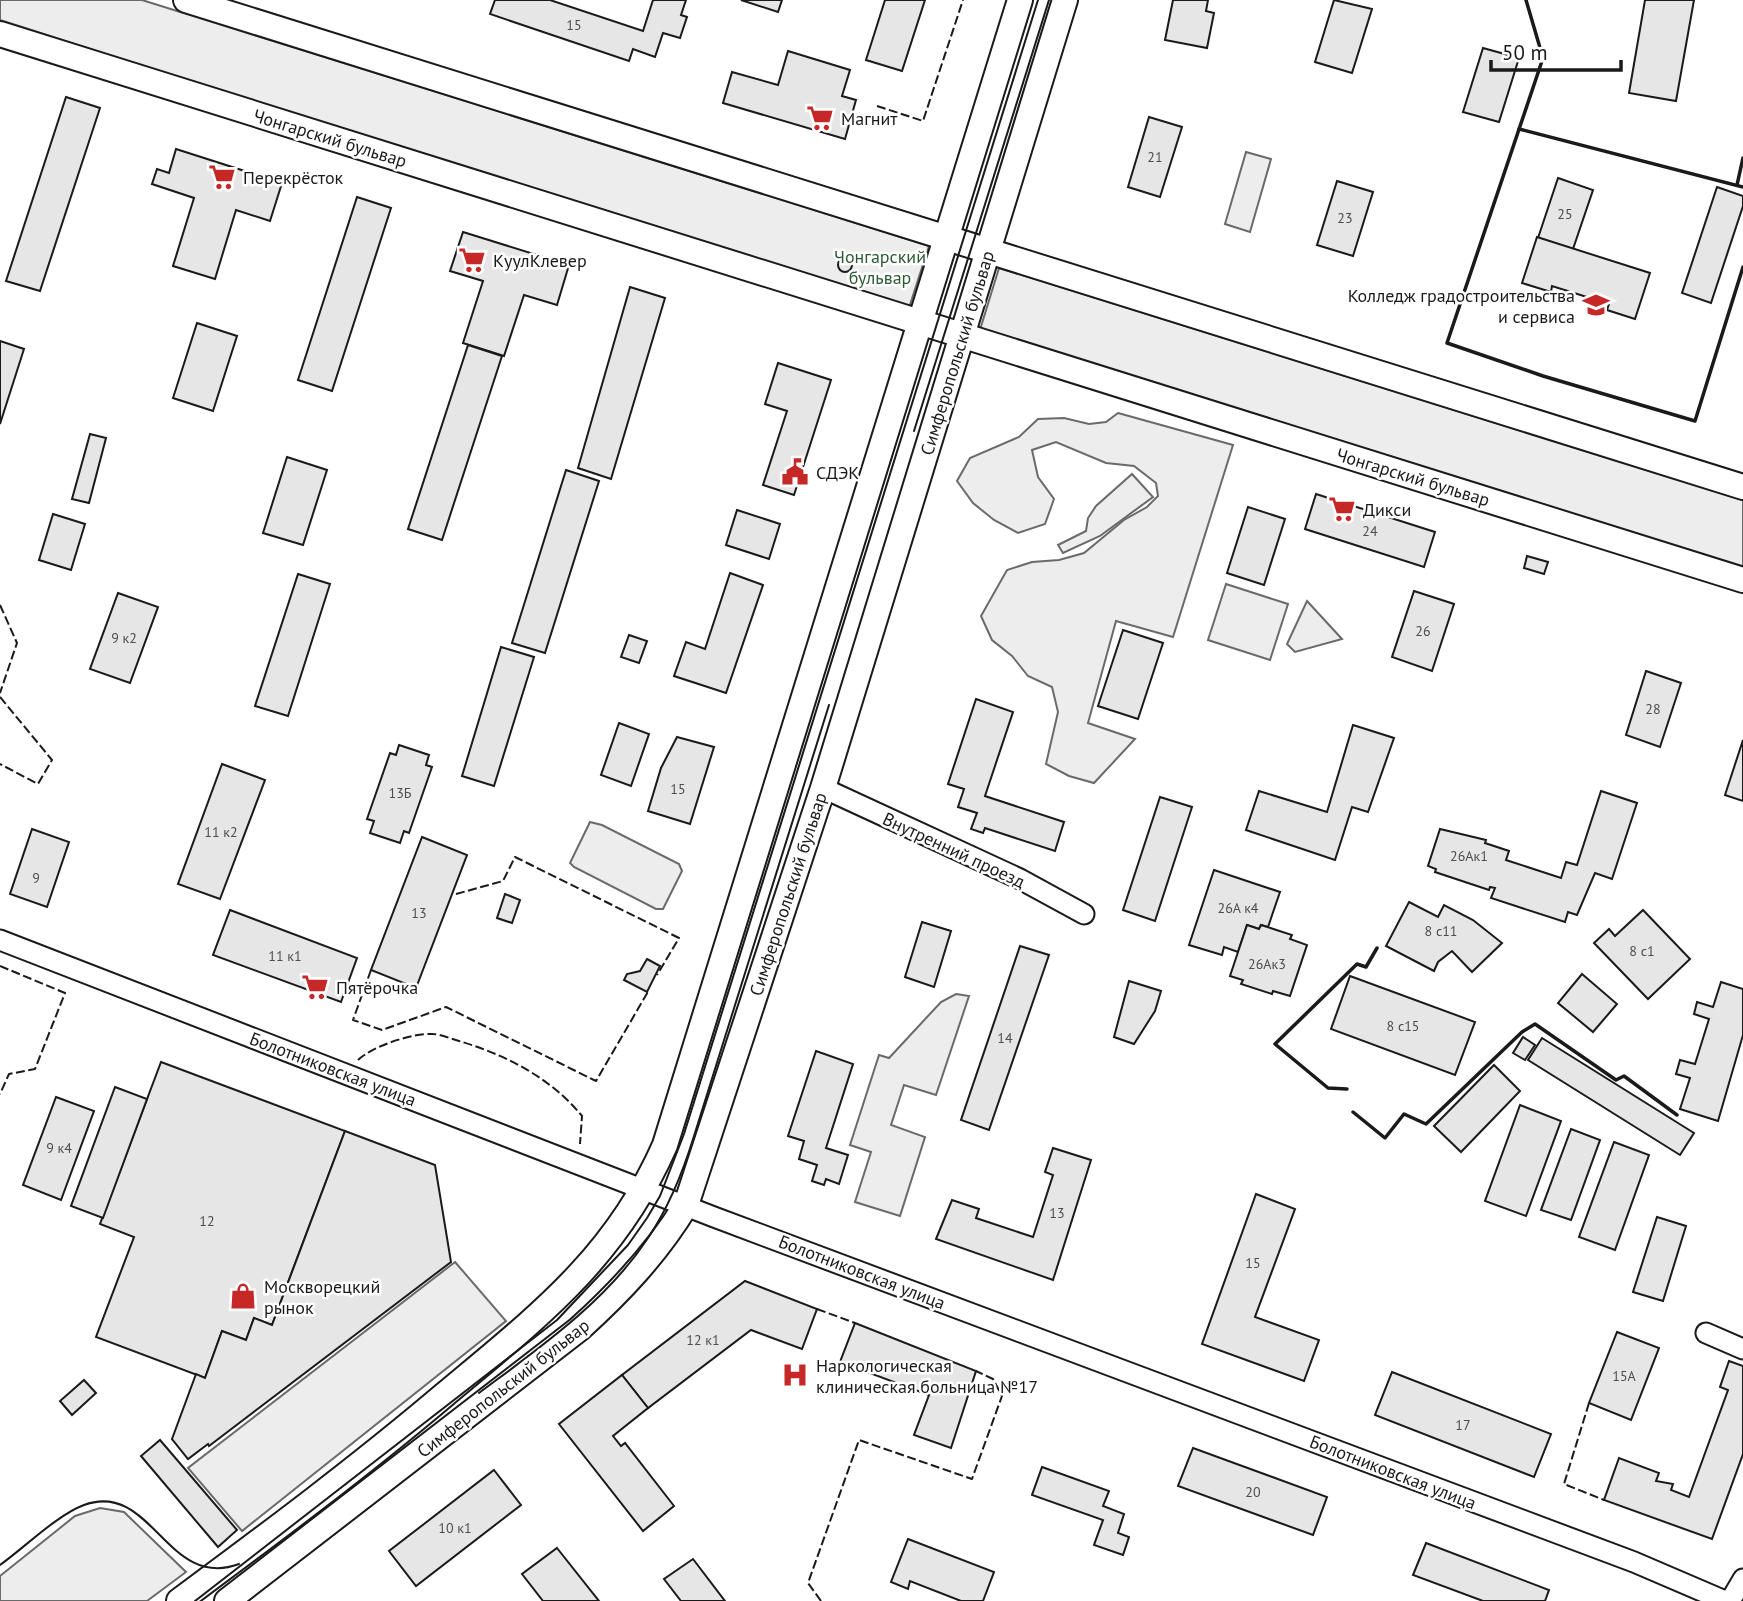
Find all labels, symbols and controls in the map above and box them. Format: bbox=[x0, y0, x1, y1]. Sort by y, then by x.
house number: 15 bbox=[566, 16, 582, 34]
scale bar bbox=[1491, 28, 1620, 72]
text: 50 m bbox=[1502, 39, 1548, 66]
supermarket icon: Магнит bbox=[805, 103, 835, 133]
street label: Чонгарский бульвар bbox=[250, 104, 410, 172]
place label: Магнит bbox=[841, 107, 898, 130]
house number: 21 bbox=[1147, 148, 1163, 166]
supermarket icon: Перекрёсток bbox=[207, 162, 237, 192]
place label: Перекрёсток bbox=[243, 166, 344, 189]
house number: 25 bbox=[1557, 205, 1573, 223]
house number: 23 bbox=[1337, 209, 1353, 227]
supermarket icon: КуулКлевер bbox=[457, 245, 487, 275]
park label: Чонгарский бульвар bbox=[834, 245, 926, 289]
street label: Симферопольский бульвар bbox=[915, 248, 999, 458]
place label: КуулКлевер bbox=[493, 249, 587, 272]
place label: Колледж градостроительства и сервиса bbox=[1348, 284, 1575, 328]
school or university icon: Колледж градостроительства и сервиса bbox=[1581, 290, 1611, 320]
street label: Чонгарский бульвар bbox=[1333, 443, 1493, 511]
public building icon: СДЭК bbox=[780, 457, 810, 487]
place label: СДЭК bbox=[816, 461, 859, 484]
supermarket icon: Дикси bbox=[1327, 494, 1357, 524]
place label: Дикси bbox=[1363, 498, 1411, 521]
house number: 24 bbox=[1362, 522, 1378, 540]
house number: 26 bbox=[1415, 622, 1431, 640]
house number: 9 к2 bbox=[111, 629, 137, 647]
house number: 28 bbox=[1645, 700, 1661, 718]
house number: 15 bbox=[670, 780, 686, 798]
house number: 13Б bbox=[389, 784, 412, 802]
street label: Симферопольский бульвар bbox=[744, 789, 832, 999]
street label: Внутренний проезд bbox=[879, 807, 1029, 893]
house number: 11 к2 bbox=[204, 823, 238, 841]
house number: 26Ак1 bbox=[1450, 847, 1488, 865]
house number: 9 bbox=[32, 869, 40, 887]
house number: 26А к4 bbox=[1218, 899, 1259, 917]
house number: 13 bbox=[411, 904, 427, 922]
house number: 8 с11 bbox=[1425, 922, 1457, 940]
house number: 8 с1 bbox=[1629, 942, 1655, 960]
house number: 11 к1 bbox=[268, 947, 302, 965]
house number: 26Ак3 bbox=[1248, 955, 1286, 973]
supermarket icon: Пятёрочка bbox=[300, 972, 330, 1002]
place label: Пятёрочка bbox=[336, 976, 418, 999]
house number: 8 с15 bbox=[1387, 1017, 1419, 1035]
street label: Болотниковская улица bbox=[247, 1027, 419, 1111]
house number: 14 bbox=[997, 1029, 1013, 1047]
house number: 9 к4 bbox=[46, 1139, 72, 1157]
house number: 13 bbox=[1049, 1204, 1065, 1222]
house number: 12 bbox=[199, 1212, 215, 1230]
street label: Болотниковская улица bbox=[776, 1230, 948, 1314]
house number: 15 bbox=[1245, 1254, 1261, 1272]
place label: Москворецкий рынок bbox=[264, 1275, 380, 1319]
shop icon: Москворецкий рынок bbox=[228, 1281, 258, 1311]
street label: Симферопольский бульвар bbox=[412, 1313, 594, 1463]
house number: 12 к1 bbox=[686, 1331, 720, 1349]
place label: Наркологическая клиническая больница №17 bbox=[816, 1354, 1038, 1398]
hospital icon: Наркологическая клиническая больница №17 bbox=[780, 1360, 810, 1390]
house number: 15А bbox=[1612, 1367, 1637, 1385]
house number: 17 bbox=[1455, 1416, 1471, 1434]
street label: Болотниковская улица bbox=[1307, 1430, 1479, 1514]
house number: 20 bbox=[1245, 1483, 1261, 1501]
house number: 10 к1 bbox=[438, 1519, 472, 1537]

